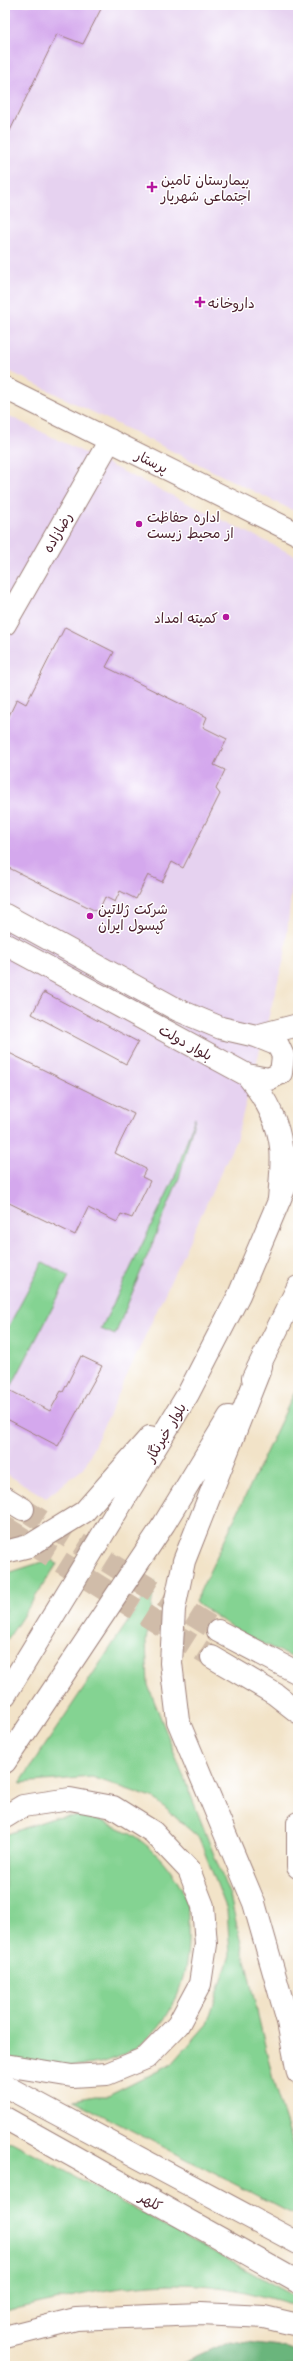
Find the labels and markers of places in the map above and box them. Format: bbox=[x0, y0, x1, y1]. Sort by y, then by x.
place label: بیمارستان تامین اجتماعی شهریار bbox=[160, 169, 251, 206]
marker: بیمارستان تامین اجتماعی شهریار bbox=[146, 181, 158, 193]
place label: داروخانه bbox=[208, 292, 255, 313]
marker: داروخانه bbox=[195, 297, 205, 307]
place label: اداره حفاظت از محیط زیست bbox=[147, 506, 234, 543]
marker: اداره حفاظت از محیط زیست bbox=[134, 519, 144, 529]
place label: کمیته امداد bbox=[154, 607, 218, 628]
marker: کمیته امداد bbox=[221, 612, 231, 622]
place label: شرکت ژلاتین کپسول ایران bbox=[98, 898, 168, 935]
marker: شرکت ژلاتین کپسول ایران bbox=[85, 911, 95, 921]

